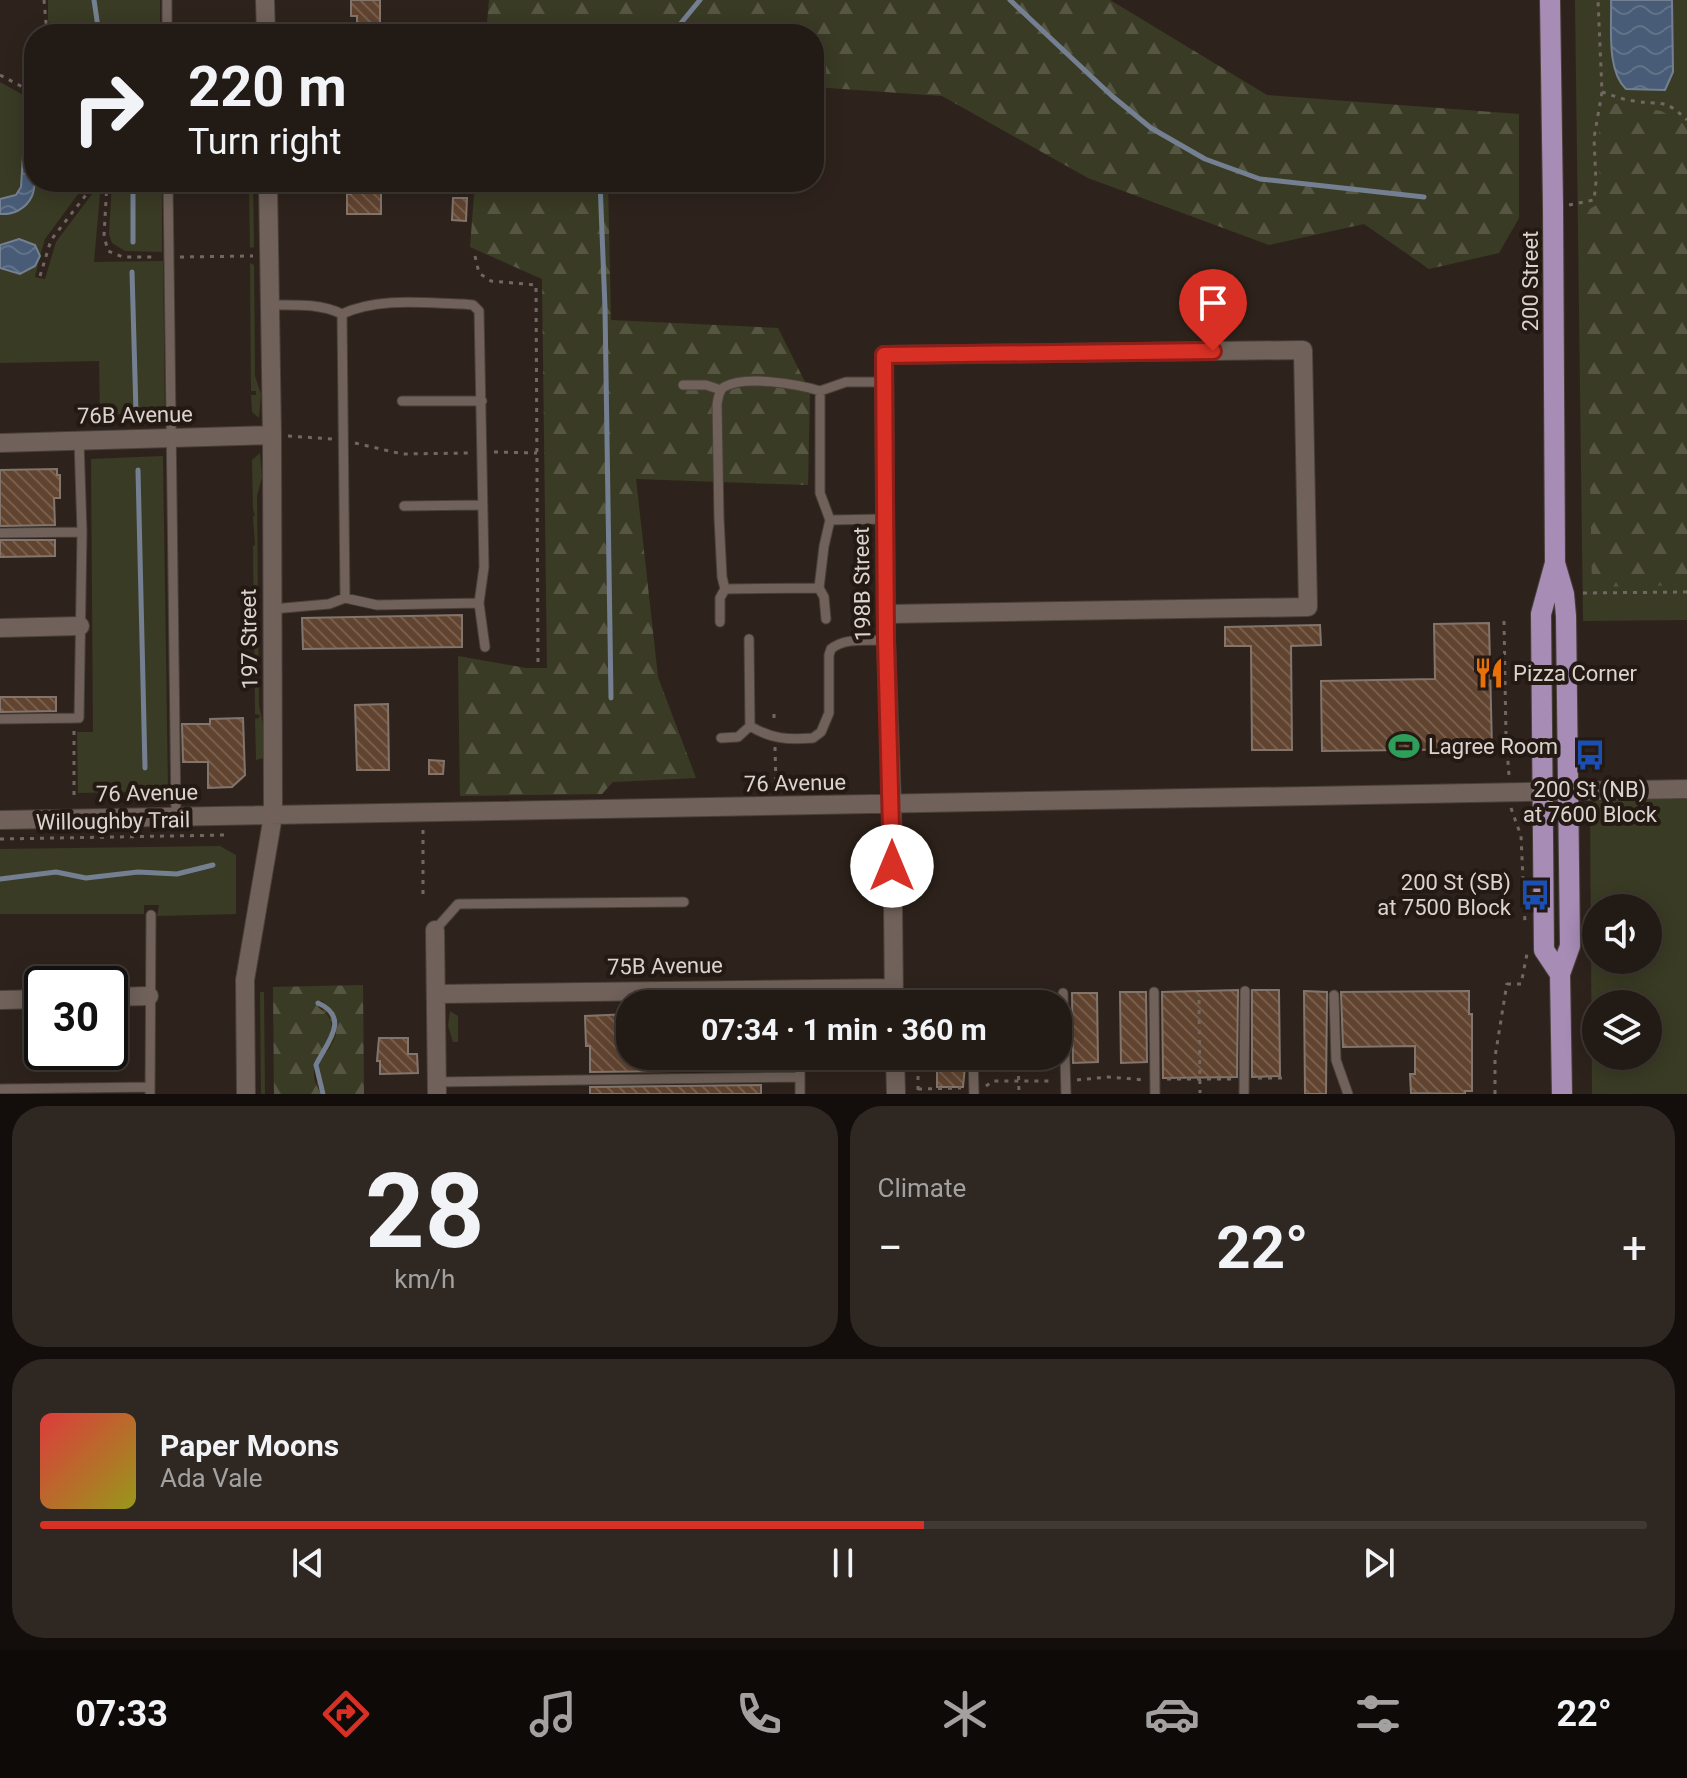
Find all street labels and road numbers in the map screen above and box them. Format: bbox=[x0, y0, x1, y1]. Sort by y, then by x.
street label: 200 Street bbox=[1518, 231, 1543, 331]
street label: 76B Avenue bbox=[77, 401, 193, 429]
street label: 198B Street bbox=[849, 527, 875, 641]
street label: 197 Street bbox=[236, 588, 262, 690]
street label: 76 Avenue bbox=[744, 770, 846, 796]
street label: 76 Avenue bbox=[96, 780, 198, 806]
street label: Willoughby Trail bbox=[36, 807, 190, 835]
street label: 75B Avenue bbox=[607, 952, 723, 980]

